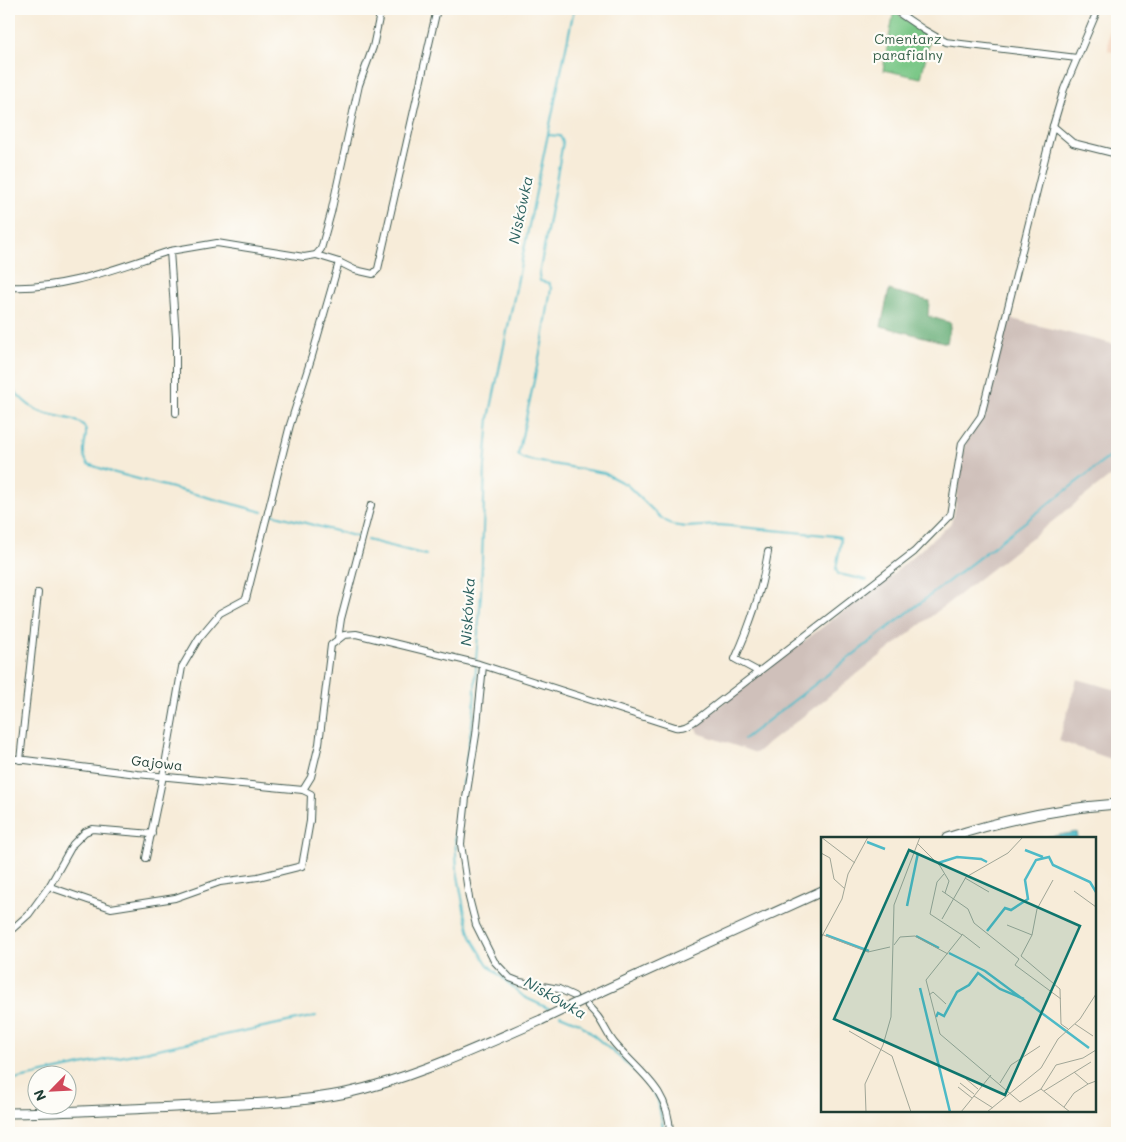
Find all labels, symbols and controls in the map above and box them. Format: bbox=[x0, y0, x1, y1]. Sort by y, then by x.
park label: Cmentarz parafialny bbox=[873, 29, 943, 64]
water label: Niskówka bbox=[503, 174, 537, 246]
water label: Niskówka bbox=[455, 577, 479, 647]
street label: Gajowa bbox=[130, 750, 184, 775]
inset map bbox=[821, 837, 1096, 1112]
water label: Niskówka bbox=[521, 971, 590, 1023]
north arrow bbox=[28, 1064, 78, 1114]
text: N bbox=[29, 1087, 51, 1104]

